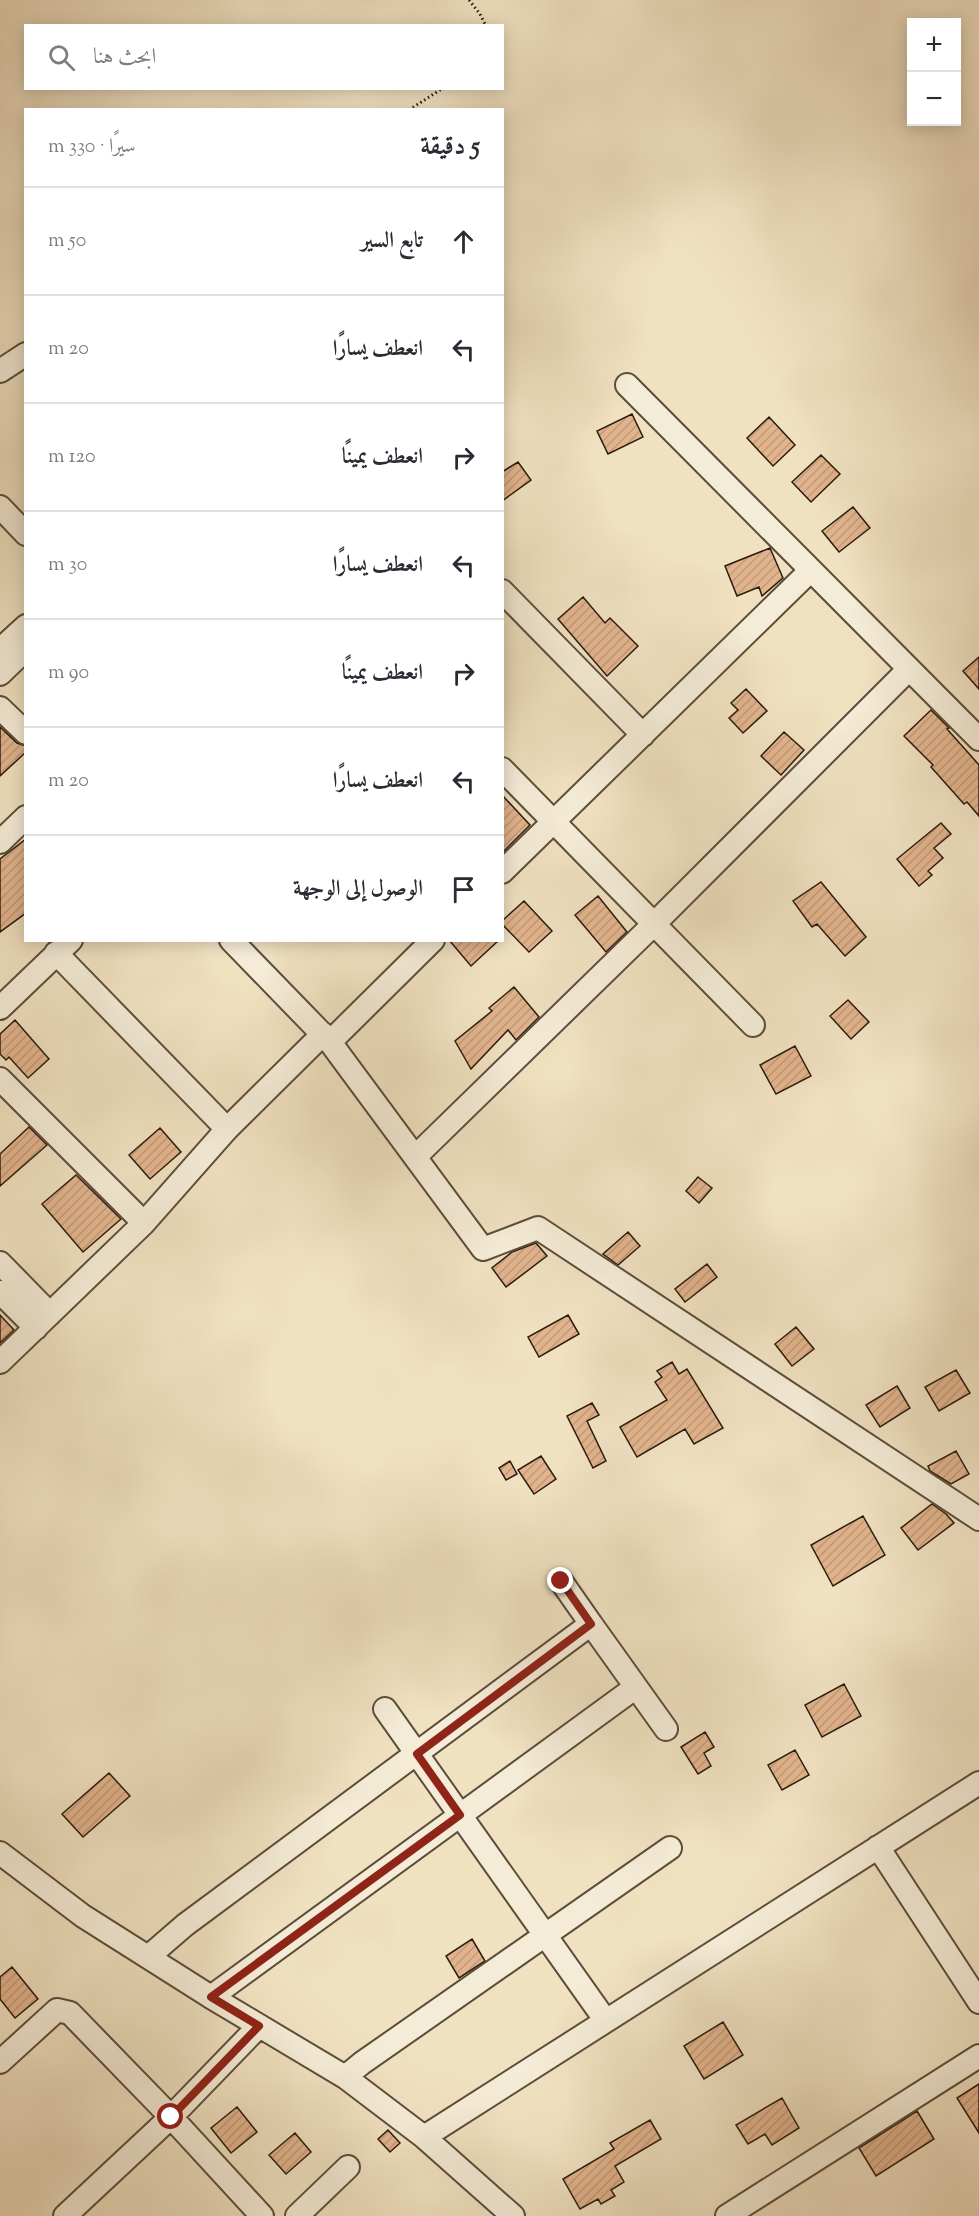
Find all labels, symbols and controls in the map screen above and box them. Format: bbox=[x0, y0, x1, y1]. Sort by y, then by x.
map controls bbox=[907, 18, 961, 126]
button: + bbox=[907, 18, 961, 72]
search box bbox=[24, 24, 504, 90]
icon: search bbox=[45, 41, 78, 74]
text: ابحث هنا bbox=[93, 42, 156, 74]
button: − bbox=[907, 72, 961, 126]
text: 5 دقيقة bbox=[420, 129, 480, 166]
text: سيرًا · 330 m bbox=[48, 133, 136, 162]
icon: ahead bbox=[447, 225, 480, 258]
text: تابع السير bbox=[361, 226, 423, 258]
text: 50 m bbox=[48, 227, 86, 256]
icon: left bbox=[447, 333, 480, 366]
text: انعطف يسارًا bbox=[333, 334, 423, 366]
text: 20 m bbox=[48, 335, 89, 364]
icon: right bbox=[447, 441, 480, 474]
text: انعطف يمينًا bbox=[342, 442, 423, 474]
text: 120 m bbox=[48, 443, 96, 472]
icon: left bbox=[447, 549, 480, 582]
text: انعطف يسارًا bbox=[333, 550, 423, 582]
text: 30 m bbox=[48, 551, 87, 580]
icon: right bbox=[447, 657, 480, 690]
text: انعطف يمينًا bbox=[342, 658, 423, 690]
text: 90 m bbox=[48, 659, 89, 688]
icon: left bbox=[447, 765, 480, 798]
text: انعطف يسارًا bbox=[333, 766, 423, 798]
text: 20 m bbox=[48, 767, 89, 796]
icon: arrive bbox=[447, 873, 480, 906]
text: الوصول إلى الوجهة bbox=[293, 874, 423, 906]
route end bbox=[547, 1567, 573, 1593]
route start bbox=[157, 2103, 183, 2129]

